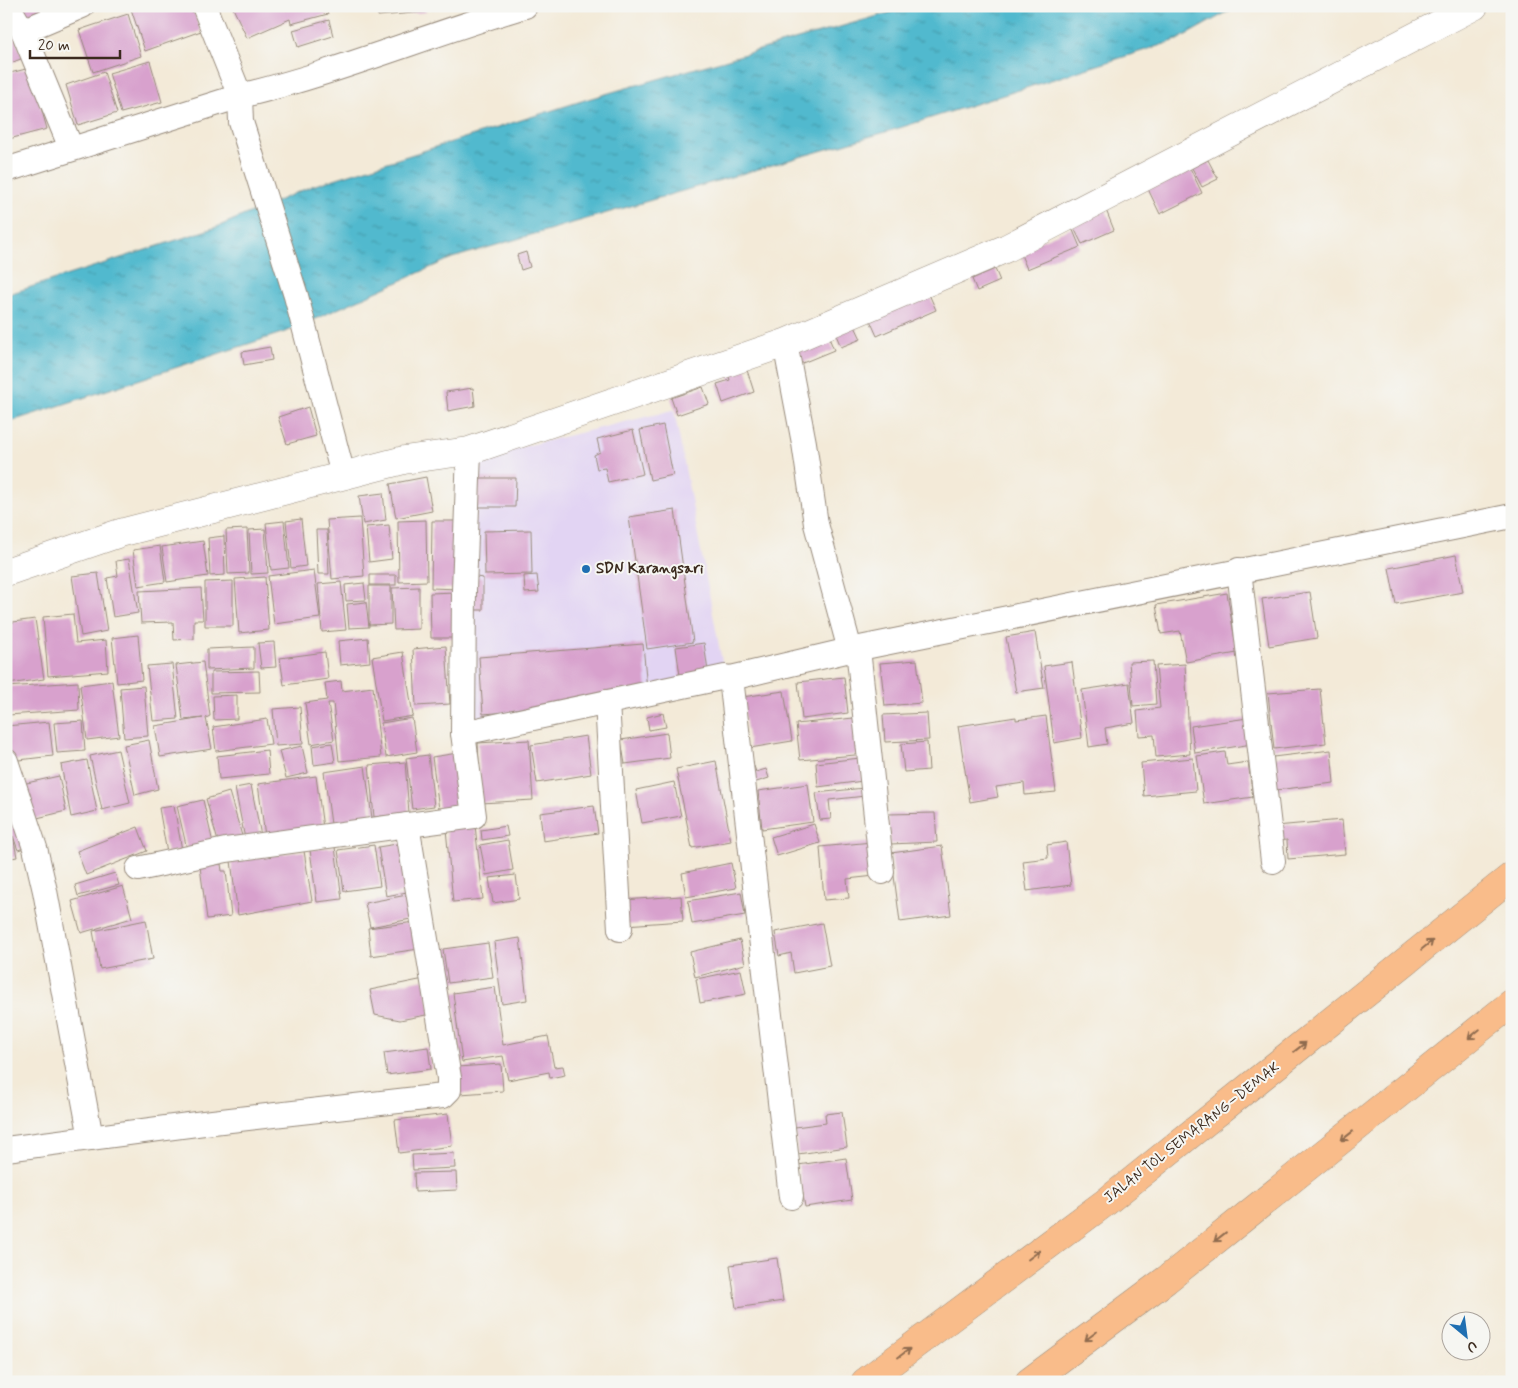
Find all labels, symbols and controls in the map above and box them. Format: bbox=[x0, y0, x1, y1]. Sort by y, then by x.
scale bar bbox=[30, 28, 120, 60]
text: 20 m bbox=[38, 36, 70, 56]
place label: SDN Karangsari bbox=[596, 559, 704, 580]
marker: SDN Karangsari bbox=[580, 563, 592, 575]
one-way arrow bbox=[1420, 940, 1433, 951]
one-way arrow bbox=[1468, 1028, 1481, 1039]
one-way arrow bbox=[1293, 1042, 1306, 1053]
street label: JALAN TOL SEMARANG–DEMAK bbox=[1100, 1058, 1284, 1208]
one-way arrow bbox=[1341, 1130, 1354, 1141]
one-way arrow bbox=[1214, 1231, 1227, 1242]
one-way arrow bbox=[1027, 1250, 1041, 1260]
north arrow bbox=[1440, 1310, 1490, 1360]
one-way arrow bbox=[1085, 1330, 1098, 1341]
text: U bbox=[1463, 1336, 1480, 1357]
one-way arrow bbox=[897, 1347, 910, 1358]

